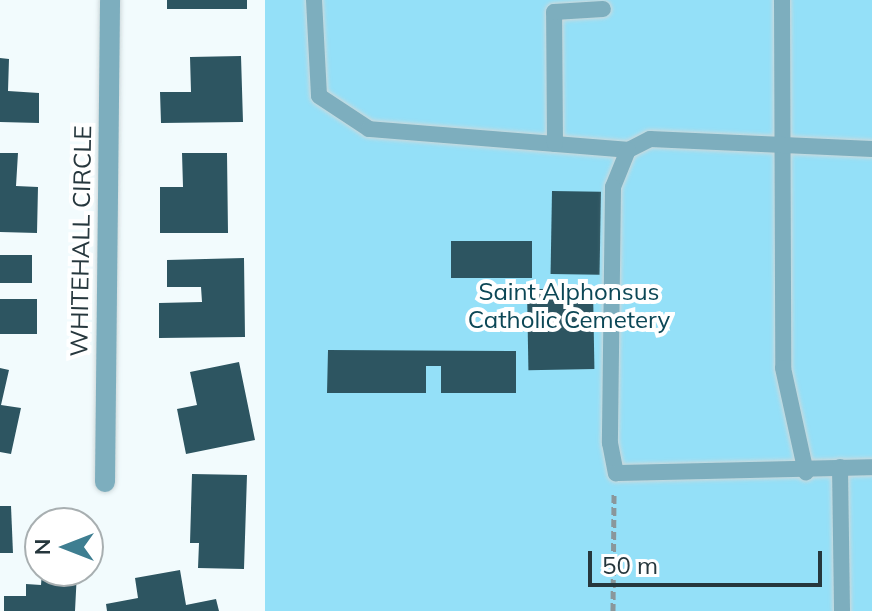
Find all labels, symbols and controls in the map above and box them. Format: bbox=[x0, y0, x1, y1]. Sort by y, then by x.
street label: WHITEHALL CIRCLE bbox=[65, 125, 97, 357]
park label: Saint Alphonsus Catholic Cemetery bbox=[468, 278, 670, 334]
north arrow bbox=[24, 507, 104, 587]
scale bar bbox=[592, 535, 826, 585]
text: N bbox=[28, 539, 56, 555]
text: 50 m bbox=[602, 550, 658, 580]

